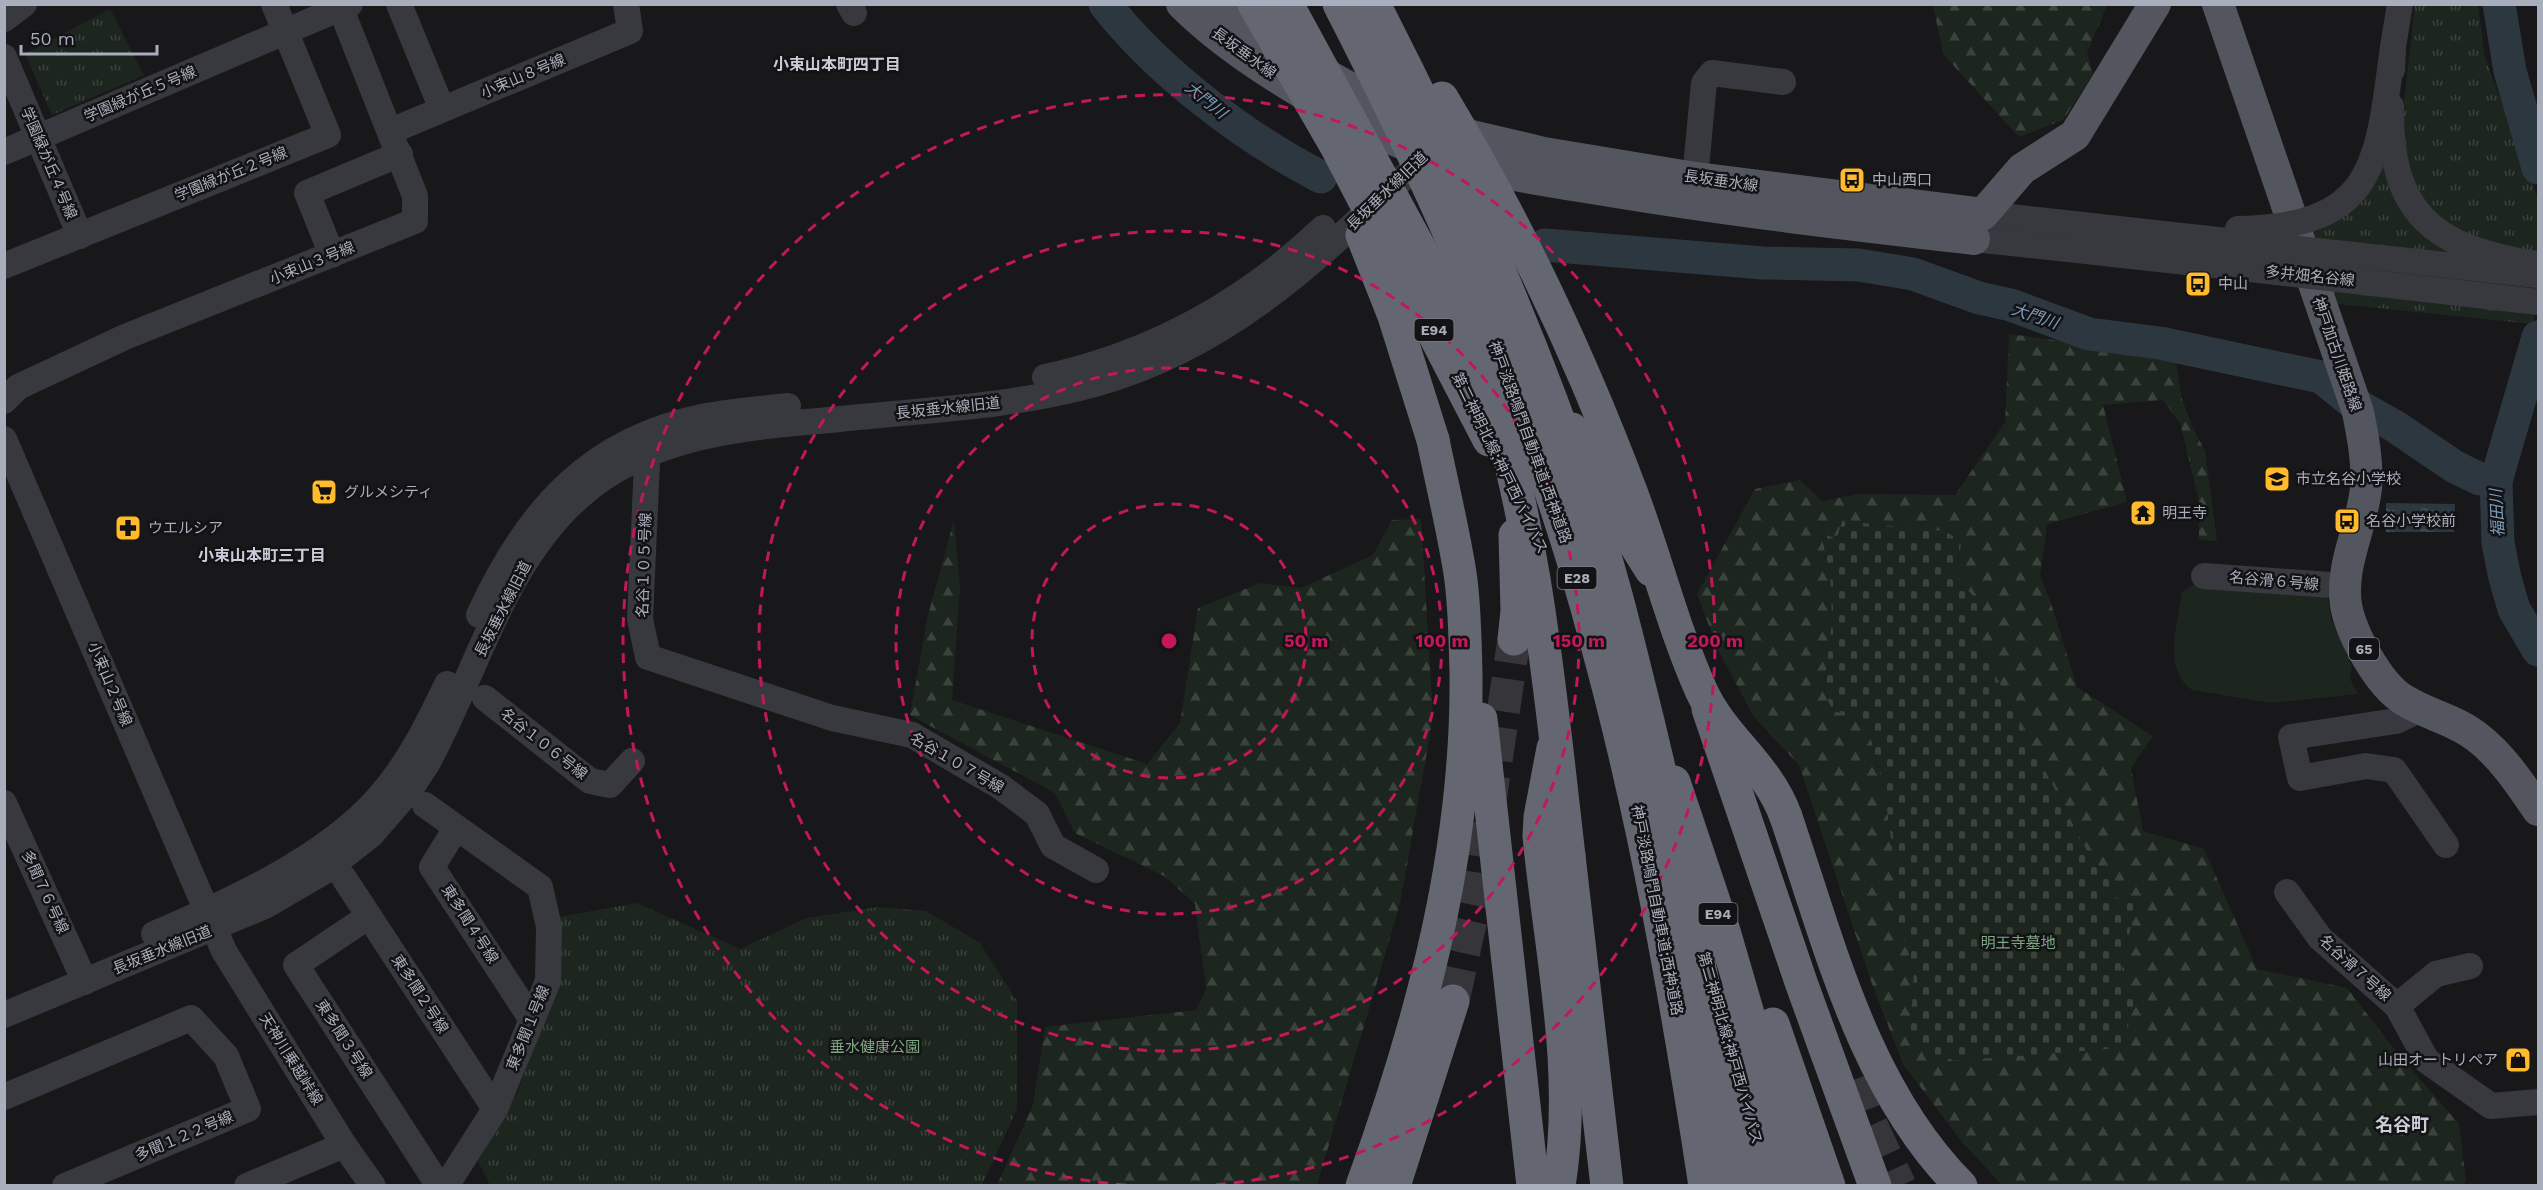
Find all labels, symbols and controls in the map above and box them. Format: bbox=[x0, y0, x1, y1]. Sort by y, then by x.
scale bar bbox=[21, 18, 158, 56]
street label: 長坂垂水線 bbox=[1208, 24, 1280, 82]
text: 50 m bbox=[30, 28, 75, 49]
street label: 小束山８号線 bbox=[478, 50, 568, 102]
district label: 小束山本町四丁目 bbox=[773, 55, 901, 74]
street label: 学園緑が丘５号線 bbox=[81, 62, 199, 126]
water label: 大門川 bbox=[1181, 78, 1232, 124]
street label: 学園緑が丘４号線 bbox=[17, 104, 81, 222]
street label: 学園緑が丘２号線 bbox=[172, 143, 290, 205]
street label: 長坂垂水線旧道 bbox=[1343, 148, 1431, 234]
bus stop icon: 中山西口 bbox=[1837, 165, 1867, 195]
street label: 長坂垂水線 bbox=[1683, 167, 1759, 195]
place label: 中山西口 bbox=[1872, 171, 1932, 189]
street label: 小束山３号線 bbox=[267, 238, 357, 288]
street label: 多井畑名谷線 bbox=[2264, 262, 2356, 290]
bus stop icon: 中山 bbox=[2183, 269, 2213, 299]
place label: 中山 bbox=[2218, 275, 2248, 293]
street label: 神戸加古川姫路線 bbox=[2309, 294, 2365, 414]
water label: 大門川 bbox=[2009, 299, 2063, 333]
road number: E94 bbox=[1414, 319, 1454, 341]
street label: 神戸淡路鳴門自動車道;西神道路 bbox=[1485, 338, 1575, 546]
street label: 第二神明北線;神戸西バイパス bbox=[1448, 370, 1552, 556]
street label: 長坂垂水線旧道 bbox=[895, 394, 1001, 422]
school or university icon: 市立名谷小学校 bbox=[2262, 464, 2292, 494]
place label: 市立名谷小学校 bbox=[2296, 470, 2401, 488]
supermarket icon: グルメシティ bbox=[309, 477, 339, 507]
place label: グルメシティ bbox=[344, 483, 433, 501]
water label: 福田川 bbox=[2486, 487, 2508, 537]
temple icon: 明王寺 bbox=[2128, 498, 2158, 528]
place label: 明王寺 bbox=[2162, 504, 2207, 522]
bus stop icon: 名谷小学校前 bbox=[2332, 506, 2362, 536]
street label: 名谷１０５号線 bbox=[633, 512, 655, 618]
place label: 名谷小学校前 bbox=[2366, 512, 2456, 530]
pharmacy icon: ウエルシア bbox=[113, 513, 143, 543]
place label: ウエルシア bbox=[148, 519, 223, 537]
district label: 小束山本町三丁目 bbox=[198, 546, 326, 565]
street label: 長坂垂水線旧道 bbox=[471, 558, 535, 660]
road number: E28 bbox=[1558, 567, 1596, 589]
street label: 名谷滑６号線 bbox=[2228, 568, 2320, 594]
text: 50 m bbox=[1284, 630, 1328, 651]
text: 100 m bbox=[1415, 630, 1469, 651]
text: 150 m bbox=[1553, 630, 1605, 651]
text: 200 m bbox=[1687, 630, 1743, 651]
centre of rings bbox=[1159, 631, 1179, 651]
road number: 65 bbox=[2349, 638, 2379, 660]
street label: 小束山２号線 bbox=[84, 639, 136, 729]
street label: 名谷１０６号線 bbox=[497, 705, 591, 783]
street label: 名谷１０７号線 bbox=[907, 729, 1007, 797]
street label: 神戸淡路鳴門自動車道;西神道路 bbox=[1628, 803, 1686, 1017]
street label: 多聞７６号線 bbox=[18, 847, 72, 937]
street label: 東多聞４号線 bbox=[438, 881, 502, 967]
road number: E94 bbox=[1698, 903, 1738, 925]
street label: 長坂垂水線旧道 bbox=[110, 922, 214, 978]
street label: 名谷滑７号線 bbox=[2316, 931, 2394, 1005]
park label: 明王寺墓地 bbox=[1980, 934, 2056, 952]
street label: 第二神明北線;神戸西バイパス bbox=[1694, 950, 1766, 1146]
street label: 東多聞２号線 bbox=[388, 951, 452, 1037]
street label: 東多聞１号線 bbox=[503, 983, 553, 1073]
street label: 東多聞３号線 bbox=[312, 996, 376, 1082]
street label: 天神川乗越峠線 bbox=[256, 1010, 326, 1108]
park label: 垂水健康公園 bbox=[830, 1038, 920, 1056]
shop icon: 山田オートリペア bbox=[2503, 1045, 2533, 1075]
place label: 山田オートリペア bbox=[2378, 1051, 2498, 1069]
street label: 多聞１２２号線 bbox=[132, 1107, 236, 1165]
district label: 名谷町 bbox=[2375, 1114, 2429, 1135]

